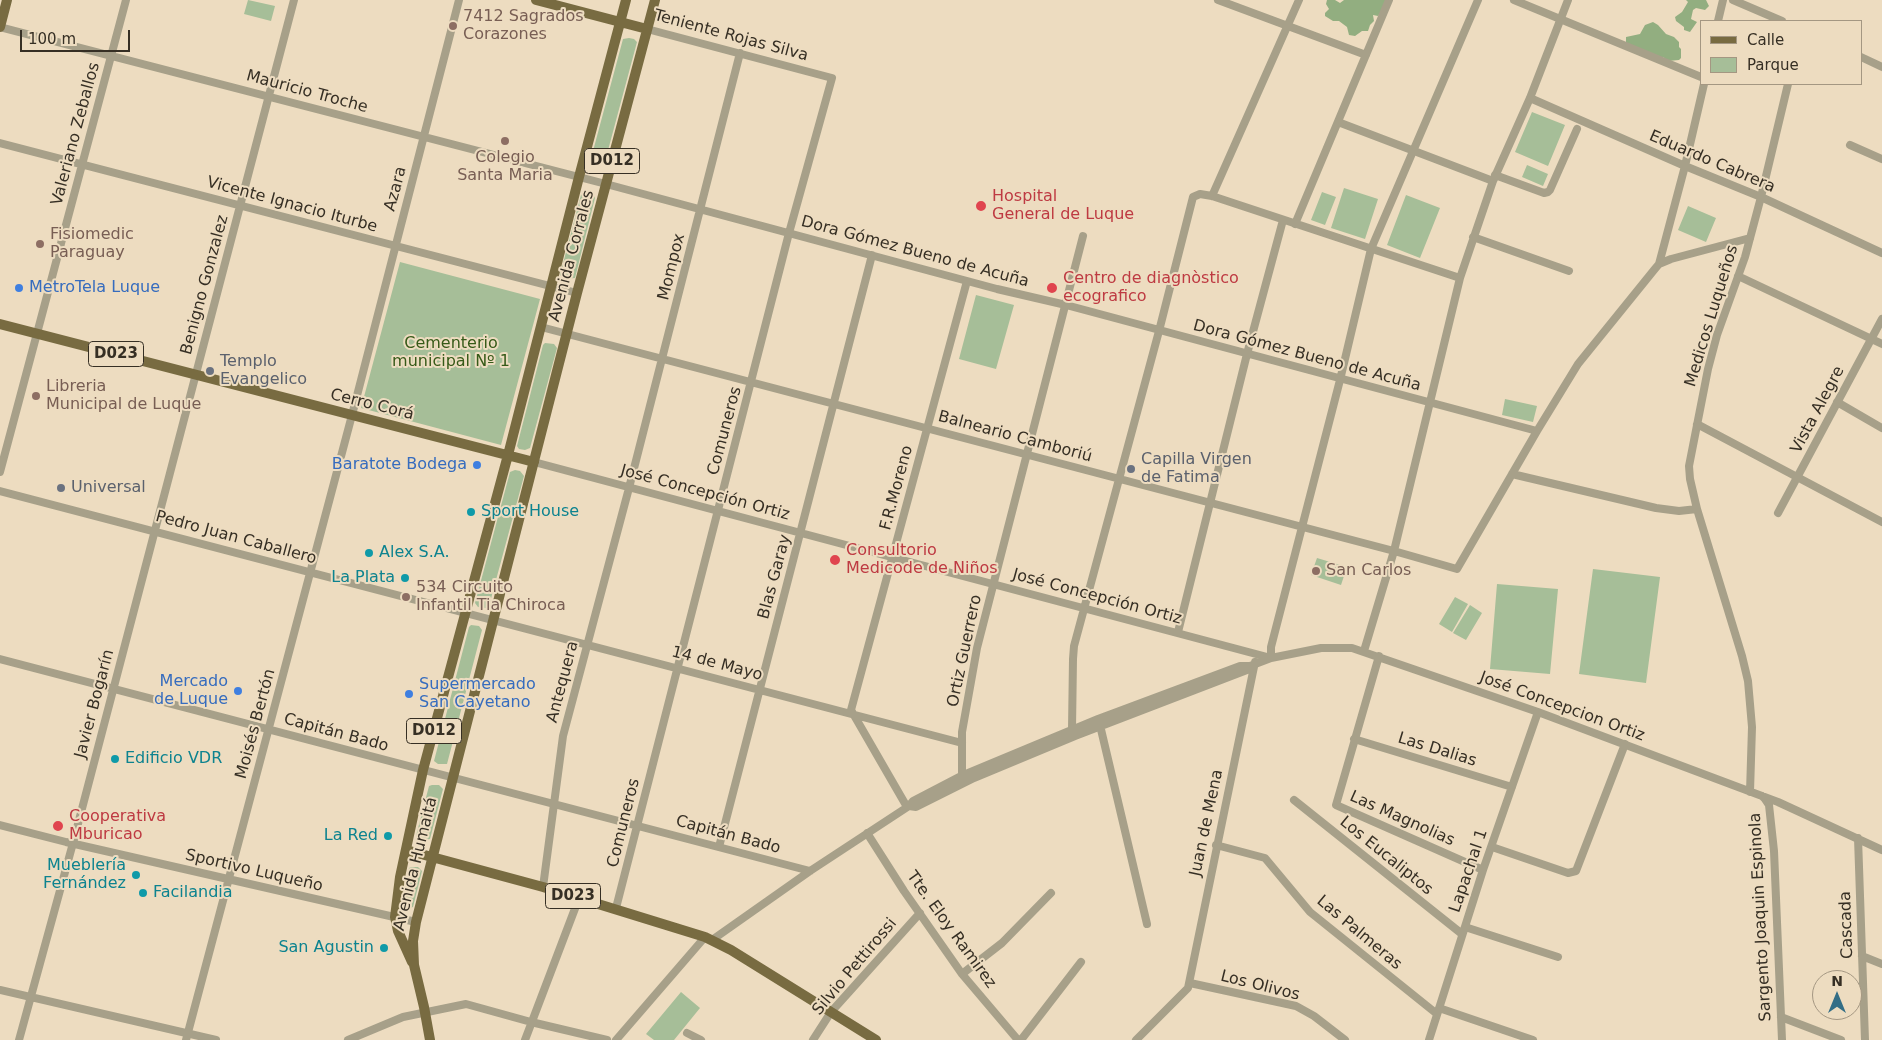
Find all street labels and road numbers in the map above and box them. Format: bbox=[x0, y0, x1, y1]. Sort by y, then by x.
street label: Teniente Rojas Silva bbox=[652, 6, 810, 66]
street label: Valeriano Zeballos bbox=[48, 60, 104, 208]
street label: Mauricio Troche bbox=[244, 67, 370, 117]
street label: Eduardo Cabrera bbox=[1646, 127, 1778, 197]
road number: D012 bbox=[584, 148, 640, 174]
street label: Azara bbox=[381, 165, 411, 213]
street label: Vicente Ignacio Iturbe bbox=[205, 173, 379, 237]
street label: Avenida Corrales bbox=[545, 188, 599, 324]
street label: Dora Gómez Bueno de Acuña bbox=[799, 212, 1031, 292]
street label: Benigno Gonzalez bbox=[177, 213, 233, 357]
street label: Mompox bbox=[654, 232, 690, 302]
street label: Medicos Luqueños bbox=[1681, 243, 1743, 389]
street label: Dora Gómez Bueno de Acuña bbox=[1191, 316, 1423, 396]
road number: D023 bbox=[88, 342, 144, 366]
street label: Vista Alegre bbox=[1787, 363, 1849, 457]
street label: Cerro Corá bbox=[328, 385, 416, 425]
street label: Comuneros bbox=[704, 385, 746, 477]
street label: Balneario Camboriú bbox=[936, 407, 1094, 467]
street label: F.R.Moreno bbox=[876, 444, 918, 532]
street label: José Concepción Ortiz bbox=[618, 461, 792, 525]
street label: Pedro Juan Caballero bbox=[153, 507, 319, 569]
street label: Blas Garay bbox=[755, 533, 795, 621]
street label: José Concepción Ortiz bbox=[1010, 565, 1184, 629]
street label: Ortiz Guerrero bbox=[944, 593, 986, 709]
street label: Antequera bbox=[543, 639, 583, 725]
street label: 14 de Mayo bbox=[669, 643, 765, 685]
street label: Javier Bogarín bbox=[71, 648, 119, 760]
street label: Moisés Bertón bbox=[232, 667, 280, 781]
street label: José Concepcion Ortiz bbox=[1477, 668, 1647, 746]
street label: Capitán Bado bbox=[282, 710, 390, 756]
road number: D012 bbox=[406, 718, 462, 744]
street label: Las Dalias bbox=[1395, 729, 1479, 771]
street label: Juan de Mena bbox=[1186, 768, 1228, 878]
street label: Comuneros bbox=[604, 777, 644, 869]
street label: Las Magnolias bbox=[1347, 787, 1457, 851]
street label: Avenida Humaitá bbox=[390, 795, 442, 933]
street label: Capitán Bado bbox=[674, 812, 782, 858]
street label: Sargento Joaquin Espinola bbox=[1746, 812, 1776, 1022]
street label: Los Eucaliptos bbox=[1336, 813, 1436, 899]
street label: Lapachal 1 bbox=[1446, 827, 1492, 915]
street label: Sportivo Luqueño bbox=[183, 846, 325, 896]
street label: Tte. Eloy Ramirez bbox=[902, 868, 1000, 992]
road number: D023 bbox=[546, 884, 600, 908]
street label: Cascada bbox=[1836, 891, 1858, 959]
street label: Las Palmeras bbox=[1312, 892, 1406, 974]
street label: Silvio Pettirossi bbox=[809, 915, 901, 1019]
street label: Los Olivos bbox=[1218, 967, 1302, 1005]

